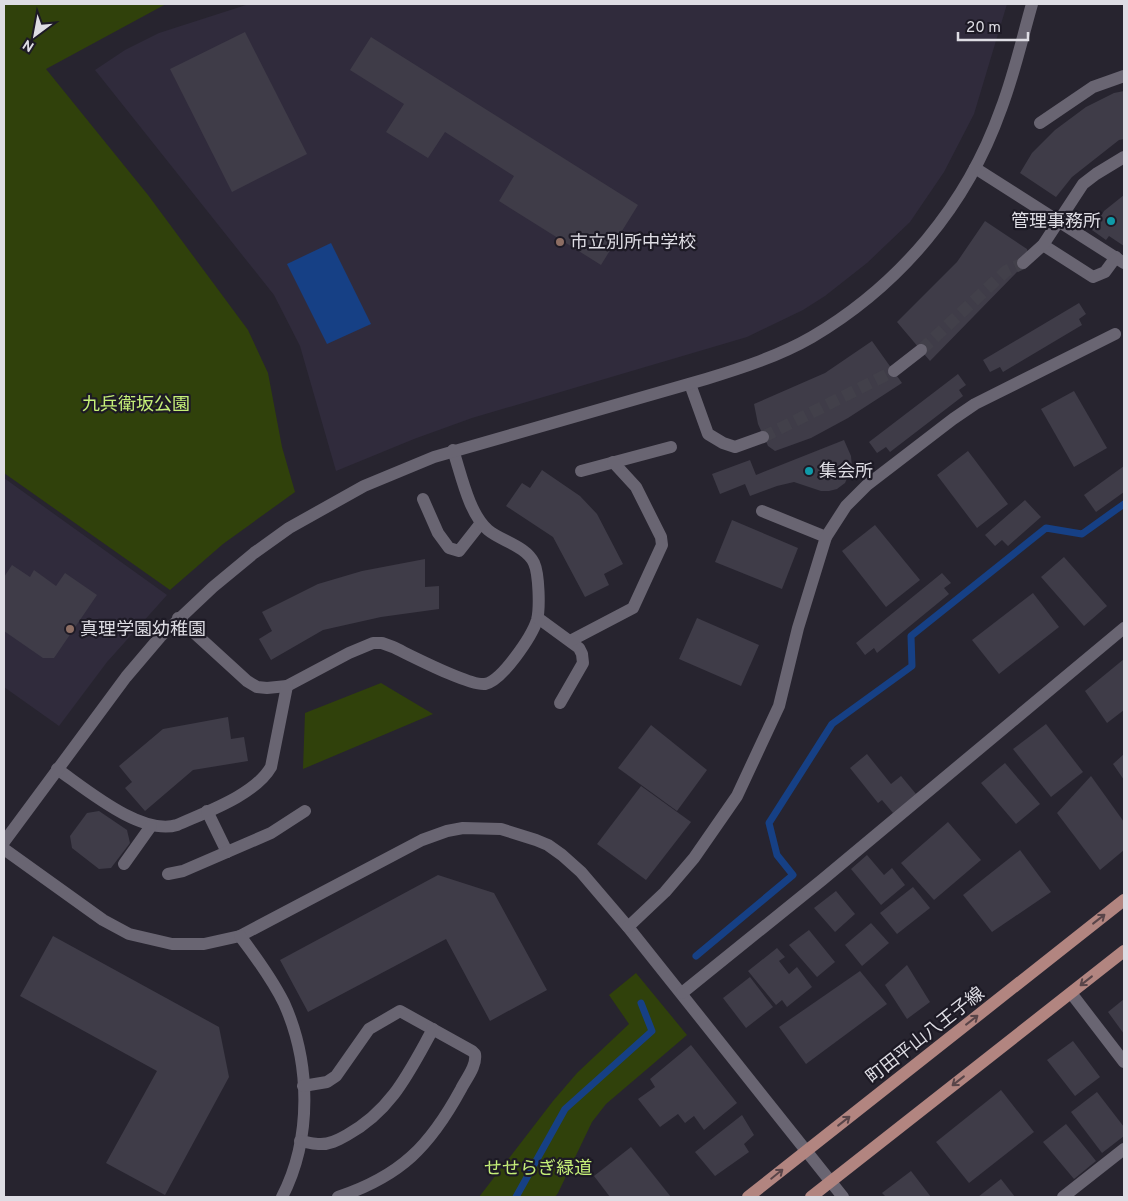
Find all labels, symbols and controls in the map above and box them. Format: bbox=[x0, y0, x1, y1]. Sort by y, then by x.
north arrow bbox=[10, 10, 60, 60]
scale bar bbox=[958, 10, 1028, 42]
text: 20 m bbox=[966, 19, 1001, 38]
text: N bbox=[20, 35, 38, 55]
place label: 管理事務所 bbox=[1011, 211, 1101, 234]
marker: 管理事務所 bbox=[1105, 215, 1117, 227]
place label: 市立別所中学校 bbox=[570, 232, 696, 255]
marker: 市立別所中学校 bbox=[554, 236, 566, 248]
park label: 九兵衛坂公園 bbox=[82, 394, 190, 417]
place label: 集会所 bbox=[819, 461, 873, 484]
marker: 集会所 bbox=[803, 465, 815, 477]
place label: 真理学園幼稚園 bbox=[80, 619, 206, 642]
marker: 真理学園幼稚園 bbox=[64, 623, 76, 635]
one-way arrow bbox=[1092, 914, 1105, 925]
one-way arrow bbox=[1079, 976, 1093, 986]
street label: 町田平山八王子線 bbox=[862, 983, 990, 1090]
one-way arrow bbox=[965, 1015, 978, 1026]
one-way arrow bbox=[952, 1076, 965, 1087]
one-way arrow bbox=[837, 1115, 850, 1126]
park label: せせらぎ緑道 bbox=[484, 1158, 592, 1181]
one-way arrow bbox=[770, 1169, 783, 1180]

